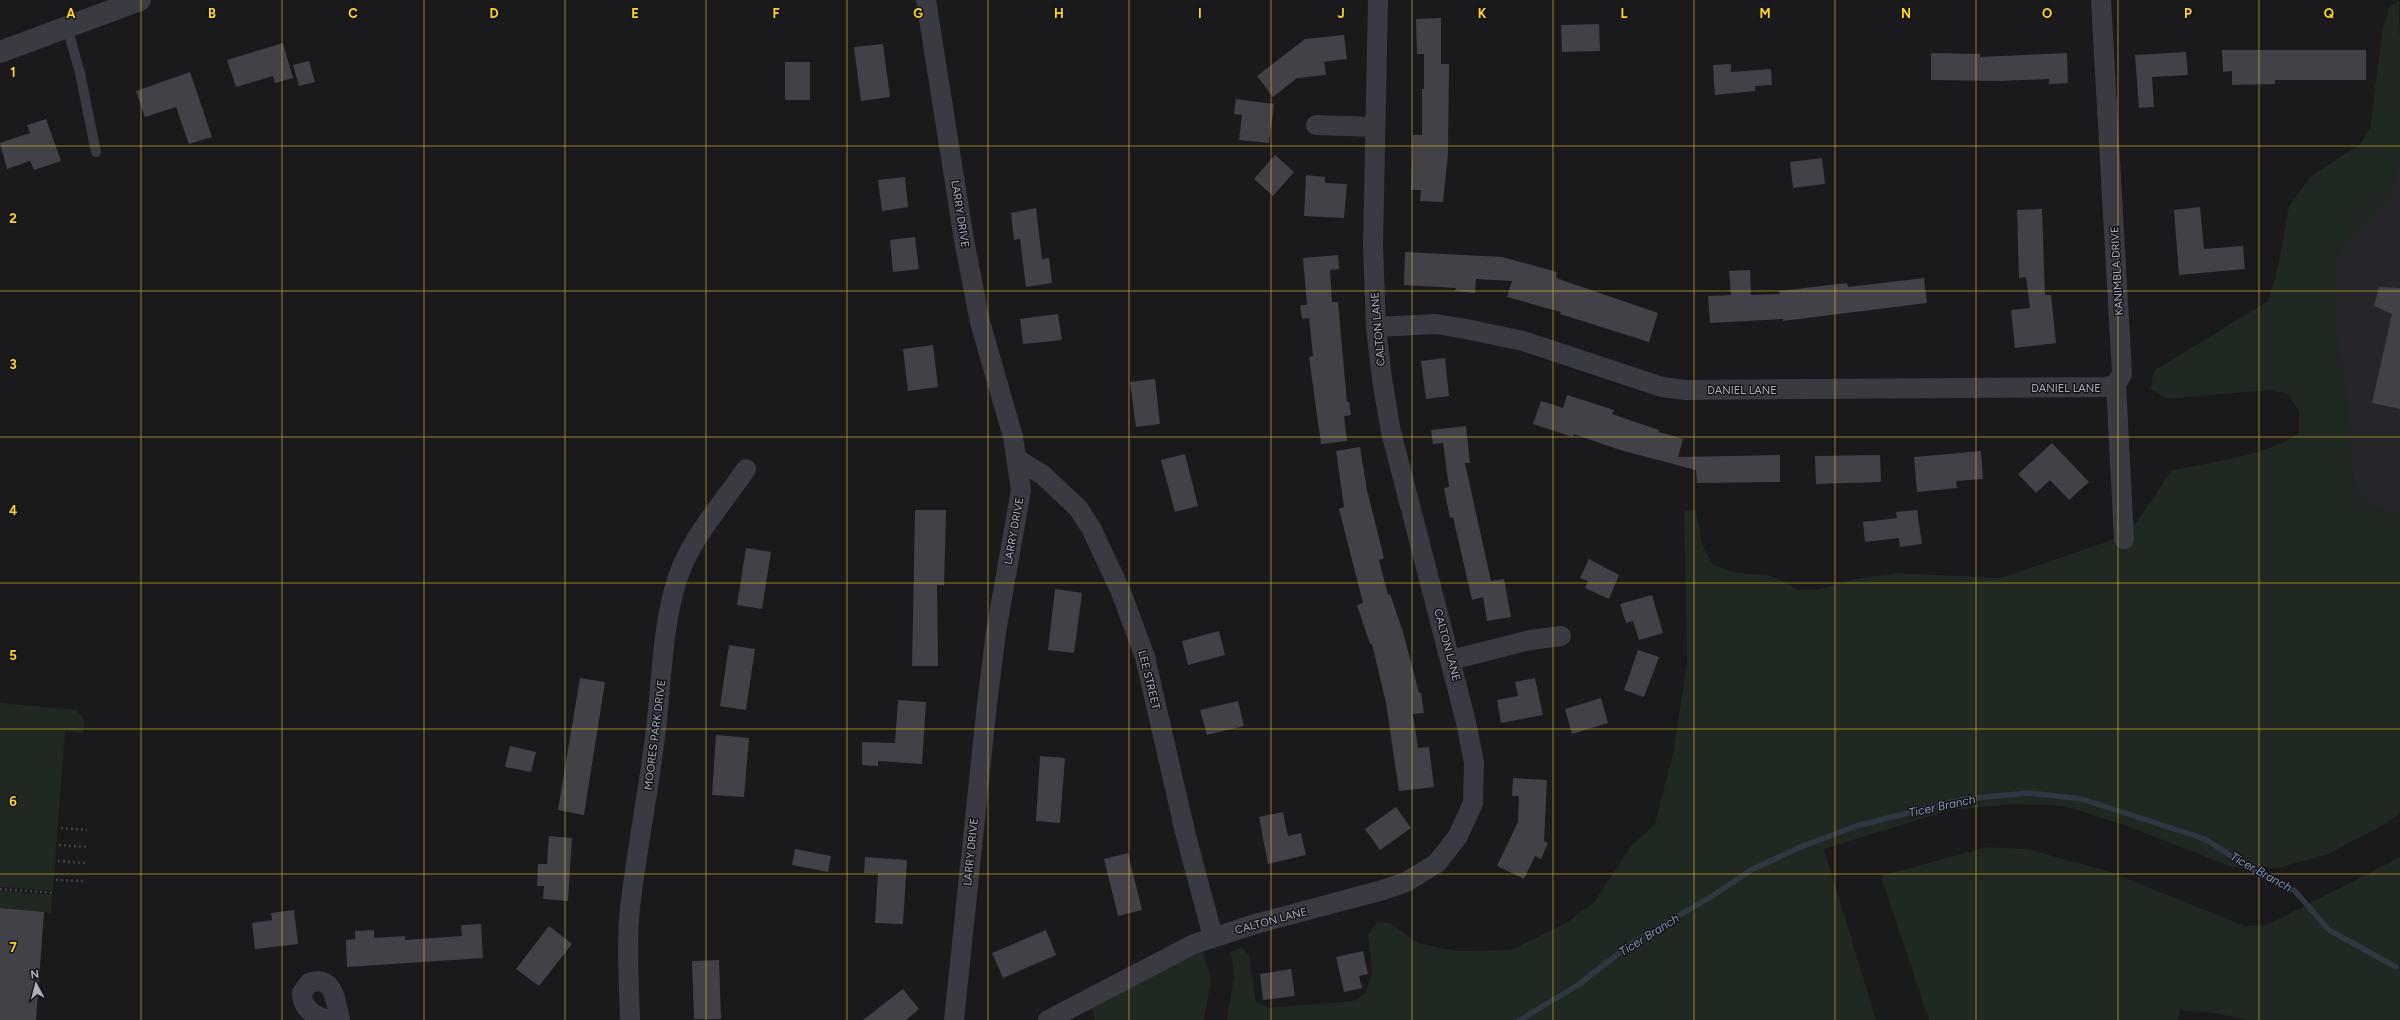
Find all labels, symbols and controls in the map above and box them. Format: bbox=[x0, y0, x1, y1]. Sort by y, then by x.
text: A bbox=[66, 6, 76, 21]
text: B bbox=[208, 6, 216, 21]
text: C bbox=[348, 6, 358, 21]
text: D bbox=[489, 6, 499, 21]
text: E bbox=[631, 6, 639, 21]
text: F bbox=[772, 6, 780, 21]
text: G bbox=[913, 6, 923, 21]
text: H bbox=[1054, 6, 1064, 21]
text: I bbox=[1198, 6, 1202, 21]
text: J bbox=[1337, 6, 1345, 21]
text: K bbox=[1478, 6, 1487, 21]
text: L bbox=[1621, 6, 1628, 21]
text: M bbox=[1759, 6, 1771, 21]
text: N bbox=[1901, 6, 1911, 21]
text: O bbox=[2042, 6, 2052, 21]
text: P bbox=[2184, 6, 2192, 21]
text: Q bbox=[2324, 6, 2334, 21]
text: 1 bbox=[10, 65, 16, 80]
street label: LARRY DRIVE bbox=[948, 179, 972, 249]
text: 2 bbox=[9, 211, 17, 226]
street label: KANIMBLA DRIVE bbox=[2108, 226, 2126, 316]
street label: CALTON LANE bbox=[1368, 291, 1388, 367]
text: 3 bbox=[9, 357, 17, 372]
street label: DANIEL LANE bbox=[2031, 382, 2101, 395]
street label: DANIEL LANE bbox=[1707, 384, 1777, 397]
street label: LARRY DRIVE bbox=[1002, 496, 1026, 566]
text: 4 bbox=[9, 503, 17, 518]
street label: CALTON LANE bbox=[1431, 607, 1463, 683]
text: 5 bbox=[9, 648, 17, 663]
street label: LEE STREET bbox=[1135, 649, 1163, 711]
street label: MOORES PARK DRIVE bbox=[642, 679, 668, 791]
water label: Ticer Branch bbox=[1907, 792, 1977, 820]
text: 6 bbox=[9, 794, 17, 809]
street label: LARRY DRIVE bbox=[961, 818, 981, 886]
water label: Ticer Branch bbox=[2228, 849, 2294, 895]
street label: CALTON LANE bbox=[1233, 905, 1309, 937]
water label: Ticer Branch bbox=[1616, 911, 1682, 959]
text: 7 bbox=[9, 940, 17, 955]
north arrow bbox=[16, 964, 56, 1004]
text: N bbox=[30, 968, 40, 982]

